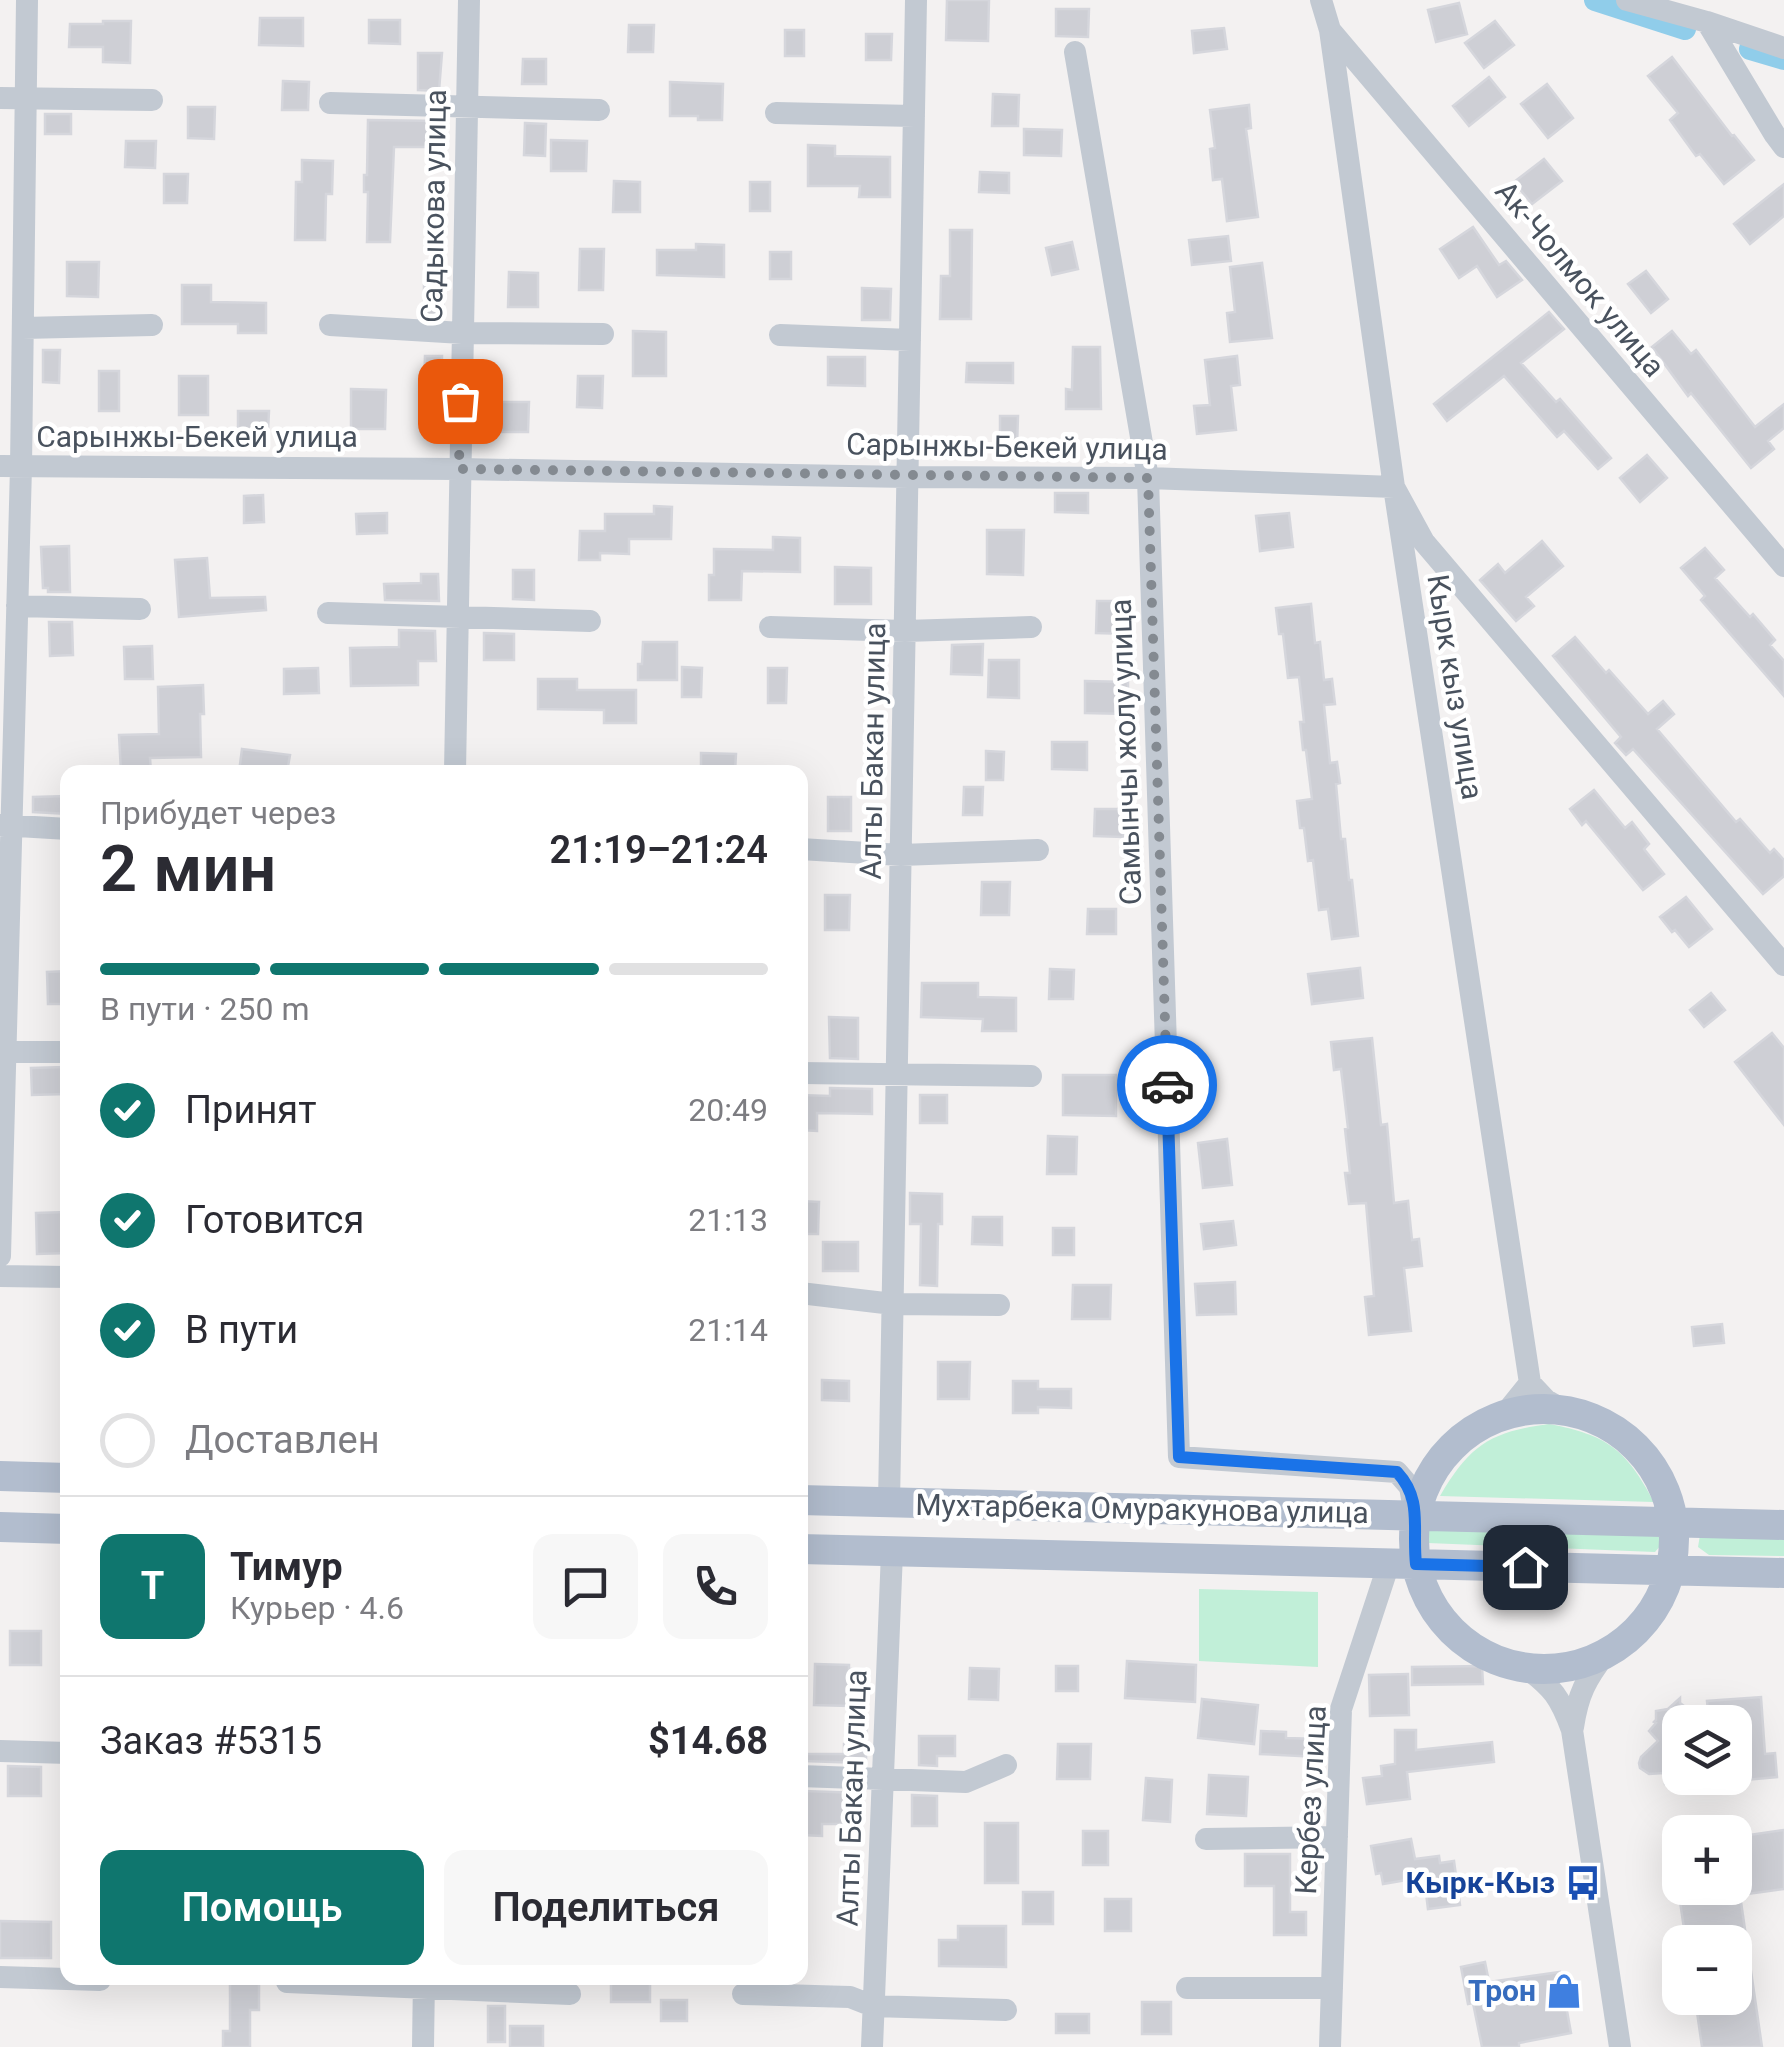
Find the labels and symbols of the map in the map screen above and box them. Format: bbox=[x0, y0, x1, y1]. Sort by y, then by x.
street label: Садыкова улица bbox=[414, 89, 453, 323]
street label: Ак-Чолмок улица bbox=[1488, 174, 1672, 383]
pin bbox=[418, 359, 503, 444]
street label: Сарынжы-Бекей улица bbox=[36, 419, 358, 454]
street label: Сарынжы-Бекей улица bbox=[846, 426, 1168, 467]
street label: Кырк кыз улица bbox=[1420, 572, 1491, 802]
street label: Самынчы жолу улица bbox=[1103, 598, 1148, 906]
street label: Алты Бакан улица bbox=[853, 622, 892, 880]
courier bbox=[1117, 1035, 1217, 1135]
street label: Мухтарбека Омуракунова улица bbox=[915, 1487, 1369, 1530]
pin bbox=[1483, 1525, 1568, 1610]
street label: Алты Бакан улица bbox=[830, 1669, 873, 1927]
street label: Кербез улица bbox=[1288, 1705, 1333, 1895]
bus stop icon: Кырк-Кыз bbox=[1564, 1864, 1602, 1902]
place label: Кырк-Кыз bbox=[1406, 1865, 1555, 1900]
shop icon: Трон bbox=[1545, 1972, 1583, 2010]
place label: Трон bbox=[1468, 1973, 1536, 2008]

